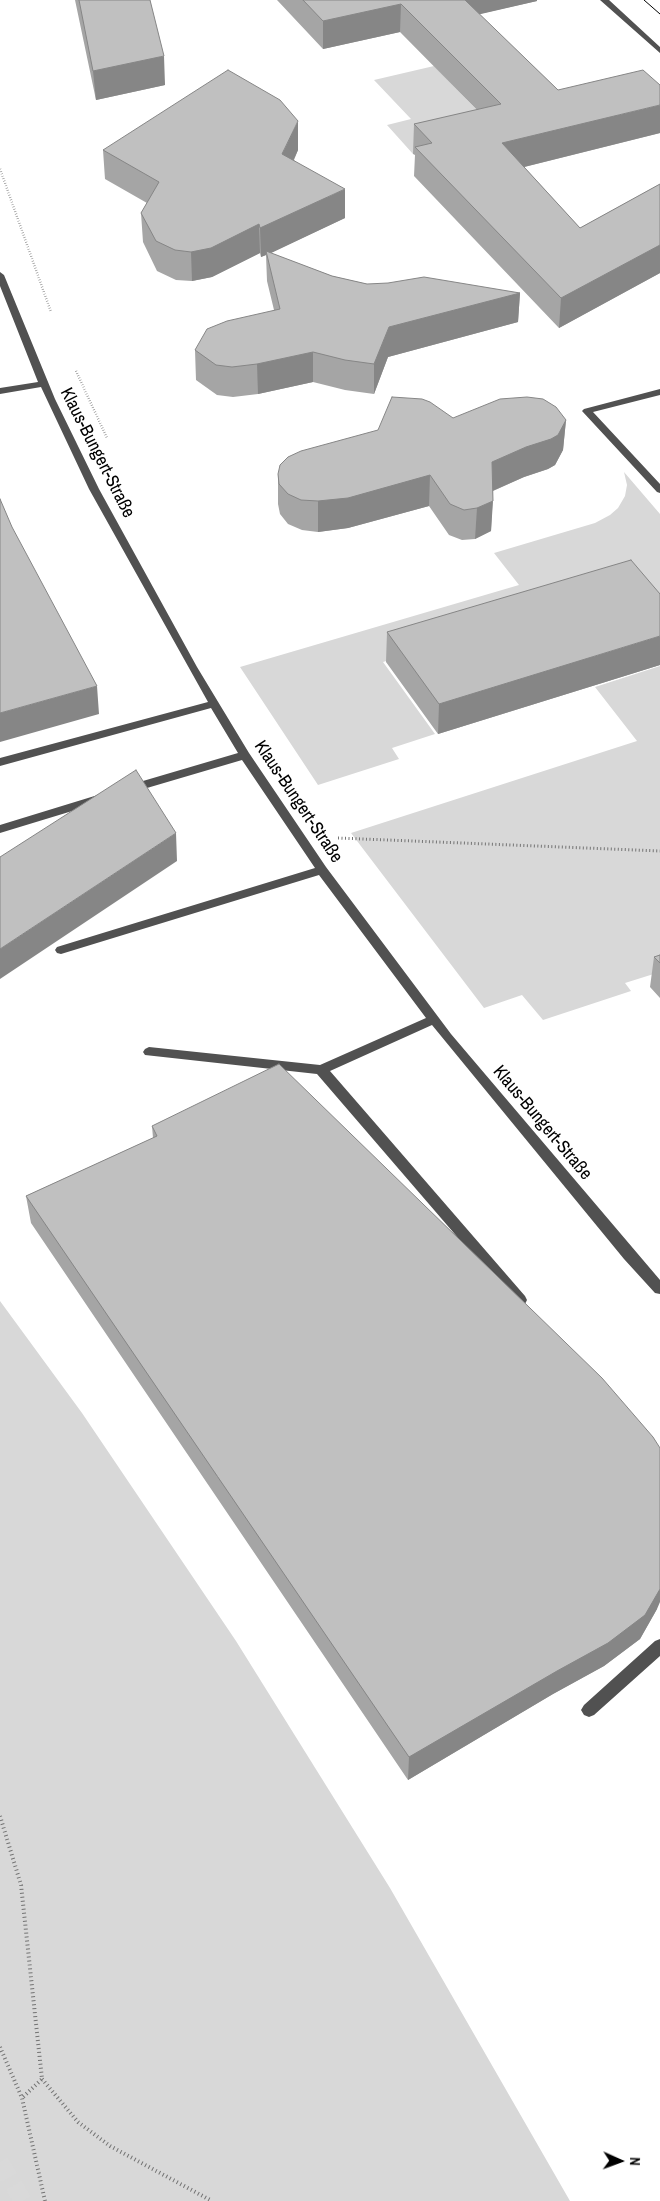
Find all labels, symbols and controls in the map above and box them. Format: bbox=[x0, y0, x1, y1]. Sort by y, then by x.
street label: Klaus-Bungert-Straße bbox=[55, 385, 139, 521]
street label: Klaus-Bungert-Straße bbox=[249, 737, 347, 867]
street label: Klaus-Bungert-Straße bbox=[488, 1061, 596, 1185]
north arrow bbox=[595, 2136, 645, 2186]
text: N bbox=[626, 2157, 644, 2166]

